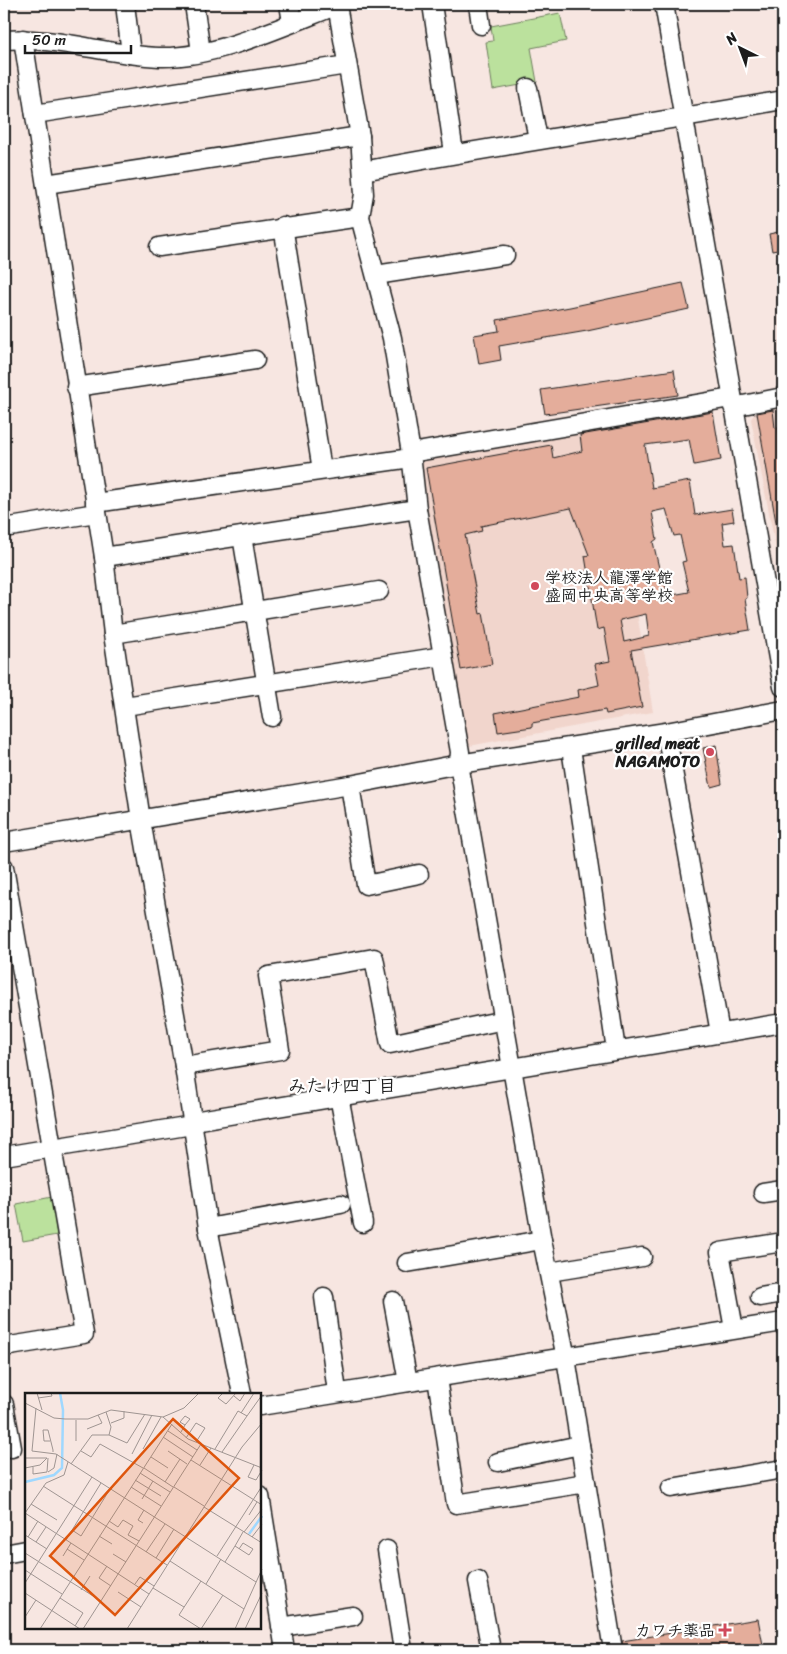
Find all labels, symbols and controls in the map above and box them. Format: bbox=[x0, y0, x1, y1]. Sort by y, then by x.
scale bar bbox=[25, 22, 131, 54]
north arrow bbox=[714, 22, 764, 72]
text: N bbox=[719, 26, 744, 52]
text: 50 m bbox=[32, 27, 67, 53]
place label: 学校法人龍澤学館 盛岡中央高等学校 bbox=[545, 563, 673, 610]
marker: 学校法人龍澤学館 盛岡中央高等学校 bbox=[529, 580, 541, 592]
place label: grilled meat NAGAMOTO bbox=[614, 729, 701, 776]
marker: grilled meat NAGAMOTO bbox=[704, 746, 716, 758]
district label: みたけ四丁目 bbox=[288, 1070, 396, 1102]
inset map bbox=[25, 1393, 261, 1629]
place label: カワチ薬品 bbox=[635, 1616, 715, 1645]
marker: カワチ薬品 bbox=[719, 1624, 731, 1636]

